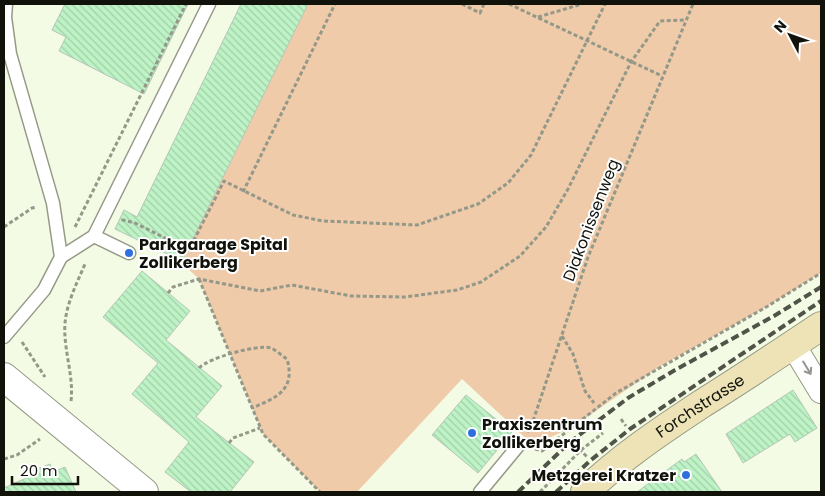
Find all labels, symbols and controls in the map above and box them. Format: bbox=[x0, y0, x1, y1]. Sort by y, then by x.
north arrow bbox=[765, 10, 815, 60]
text: N bbox=[769, 16, 791, 37]
street label: Diakonissenweg bbox=[557, 155, 625, 285]
place label: Parkgarage Spital Zollikerberg bbox=[139, 233, 288, 274]
marker: Parkgarage Spital Zollikerberg bbox=[123, 247, 135, 259]
one-way arrow bbox=[802, 360, 812, 374]
street label: Forchstrasse bbox=[651, 368, 749, 443]
place label: Praxiszentrum Zollikerberg bbox=[482, 413, 602, 454]
marker: Praxiszentrum Zollikerberg bbox=[466, 427, 478, 439]
scale bar bbox=[12, 454, 79, 486]
text: 20 m bbox=[20, 460, 58, 481]
place label: Metzgerei Kratzer bbox=[531, 464, 676, 487]
marker: Metzgerei Kratzer bbox=[680, 469, 692, 481]

